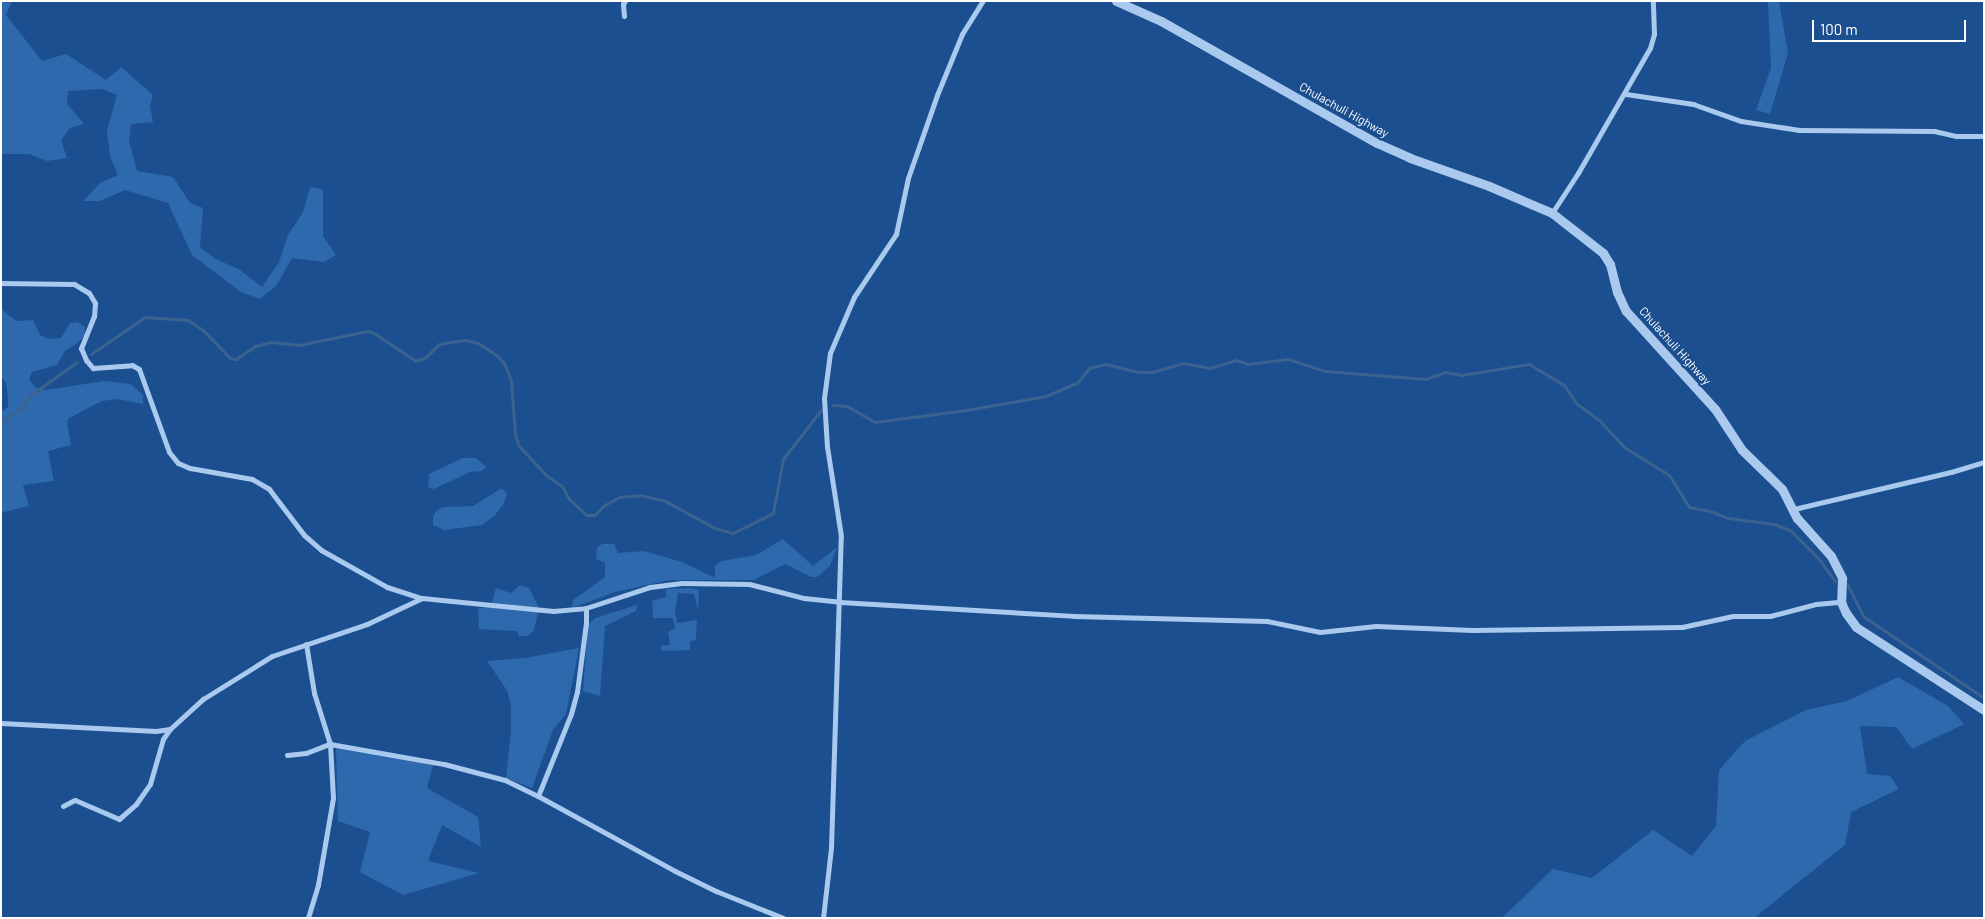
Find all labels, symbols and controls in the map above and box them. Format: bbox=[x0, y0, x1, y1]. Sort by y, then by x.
scale bar bbox=[1815, 10, 1969, 42]
text: 100 m bbox=[1820, 20, 1858, 38]
street label: Chulachuli Highway bbox=[1297, 79, 1391, 141]
street label: Chulachuli Highway bbox=[1636, 304, 1714, 388]

